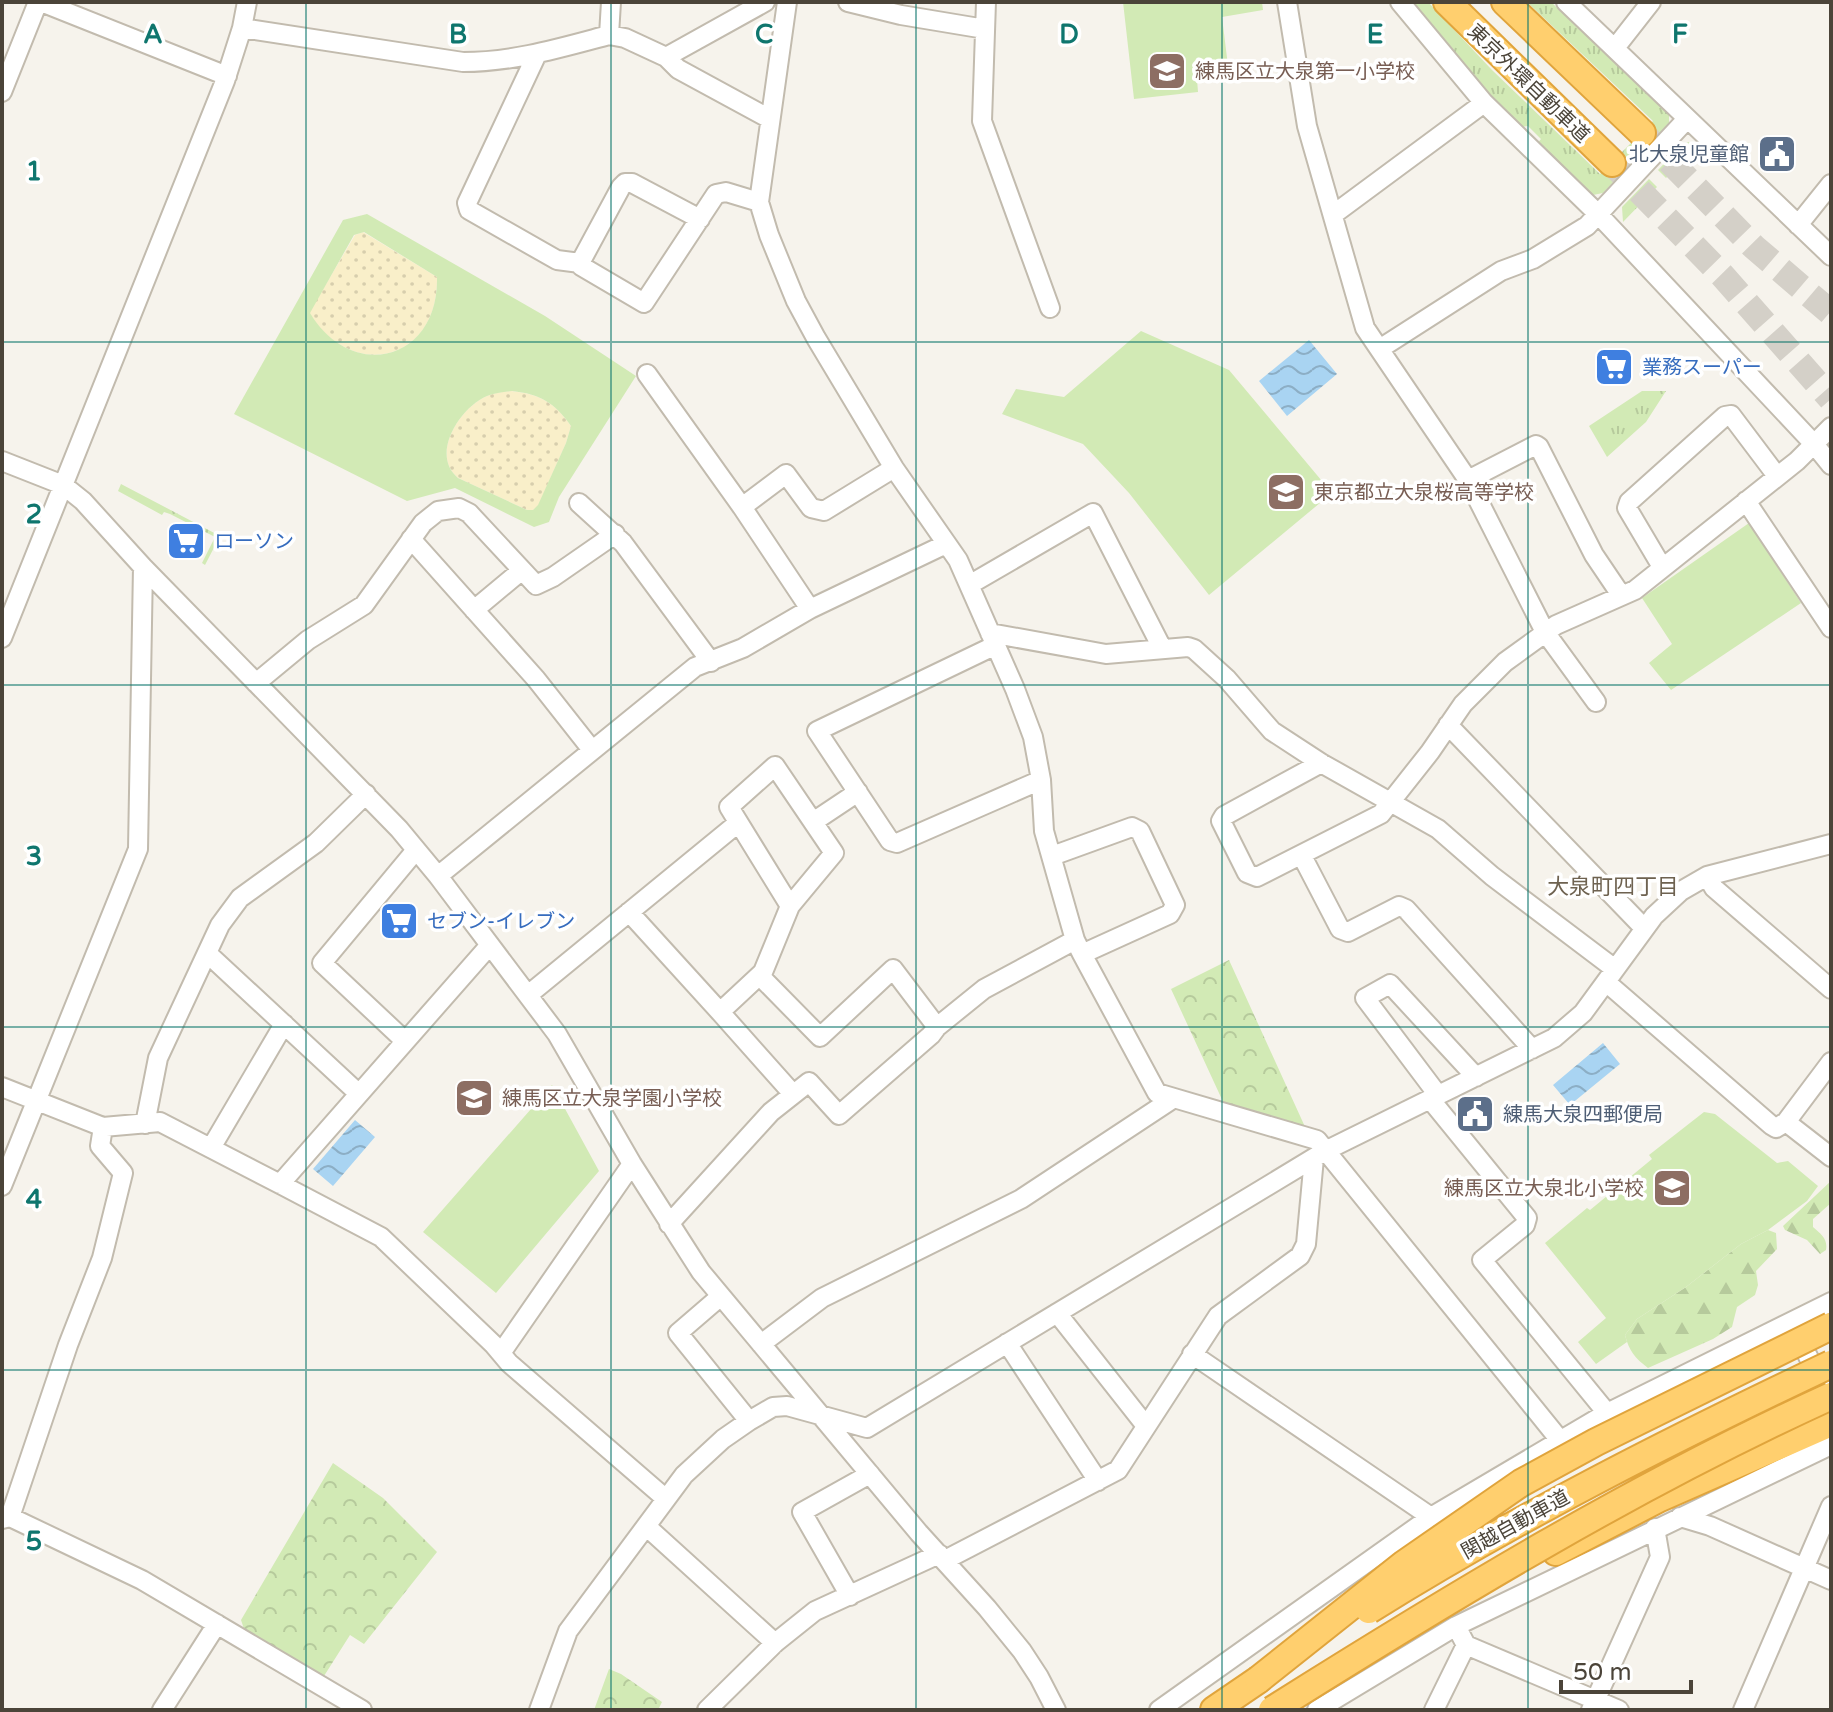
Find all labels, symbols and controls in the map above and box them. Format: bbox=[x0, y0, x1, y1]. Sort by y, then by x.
text: A bbox=[143, 19, 163, 50]
text: B bbox=[449, 19, 467, 50]
text: C bbox=[755, 19, 773, 50]
text: D bbox=[1059, 19, 1079, 50]
text: E bbox=[1367, 19, 1383, 50]
text: F bbox=[1672, 19, 1688, 50]
street label: 東京外環自動車道 bbox=[1462, 20, 1594, 148]
school or university icon: 練馬区立大泉第一小学校 bbox=[1146, 50, 1188, 92]
place label: 練馬区立大泉第一小学校 bbox=[1195, 60, 1415, 84]
public building icon: 北大泉児童館 bbox=[1756, 133, 1798, 175]
place label: 北大泉児童館 bbox=[1629, 143, 1749, 167]
text: 1 bbox=[26, 156, 42, 187]
supermarket icon: 業務スーパー bbox=[1593, 346, 1635, 388]
place label: 業務スーパー bbox=[1642, 356, 1762, 380]
school or university icon: 東京都立大泉桜高等学校 bbox=[1265, 471, 1307, 513]
place label: 東京都立大泉桜高等学校 bbox=[1314, 481, 1534, 505]
text: 2 bbox=[26, 499, 42, 530]
supermarket icon: ローソン bbox=[165, 520, 207, 562]
place label: ローソン bbox=[214, 530, 294, 554]
text: 3 bbox=[26, 841, 42, 872]
district label: 大泉町四丁目 bbox=[1547, 874, 1679, 900]
supermarket icon: セブン-イレブン bbox=[378, 900, 420, 942]
place label: セブン-イレブン bbox=[427, 910, 575, 934]
school or university icon: 練馬区立大泉学園小学校 bbox=[453, 1077, 495, 1119]
place label: 練馬区立大泉学園小学校 bbox=[502, 1087, 722, 1111]
public building icon: 練馬大泉四郵便局 bbox=[1454, 1093, 1496, 1135]
place label: 練馬大泉四郵便局 bbox=[1503, 1103, 1663, 1127]
school or university icon: 練馬区立大泉北小学校 bbox=[1651, 1167, 1693, 1209]
place label: 練馬区立大泉北小学校 bbox=[1444, 1177, 1644, 1201]
text: 4 bbox=[26, 1184, 42, 1215]
street label: 関越自動車道 bbox=[1457, 1485, 1574, 1564]
text: 5 bbox=[26, 1526, 42, 1557]
scale bar bbox=[1561, 1644, 1691, 1694]
text: 50 m bbox=[1573, 1658, 1631, 1687]

